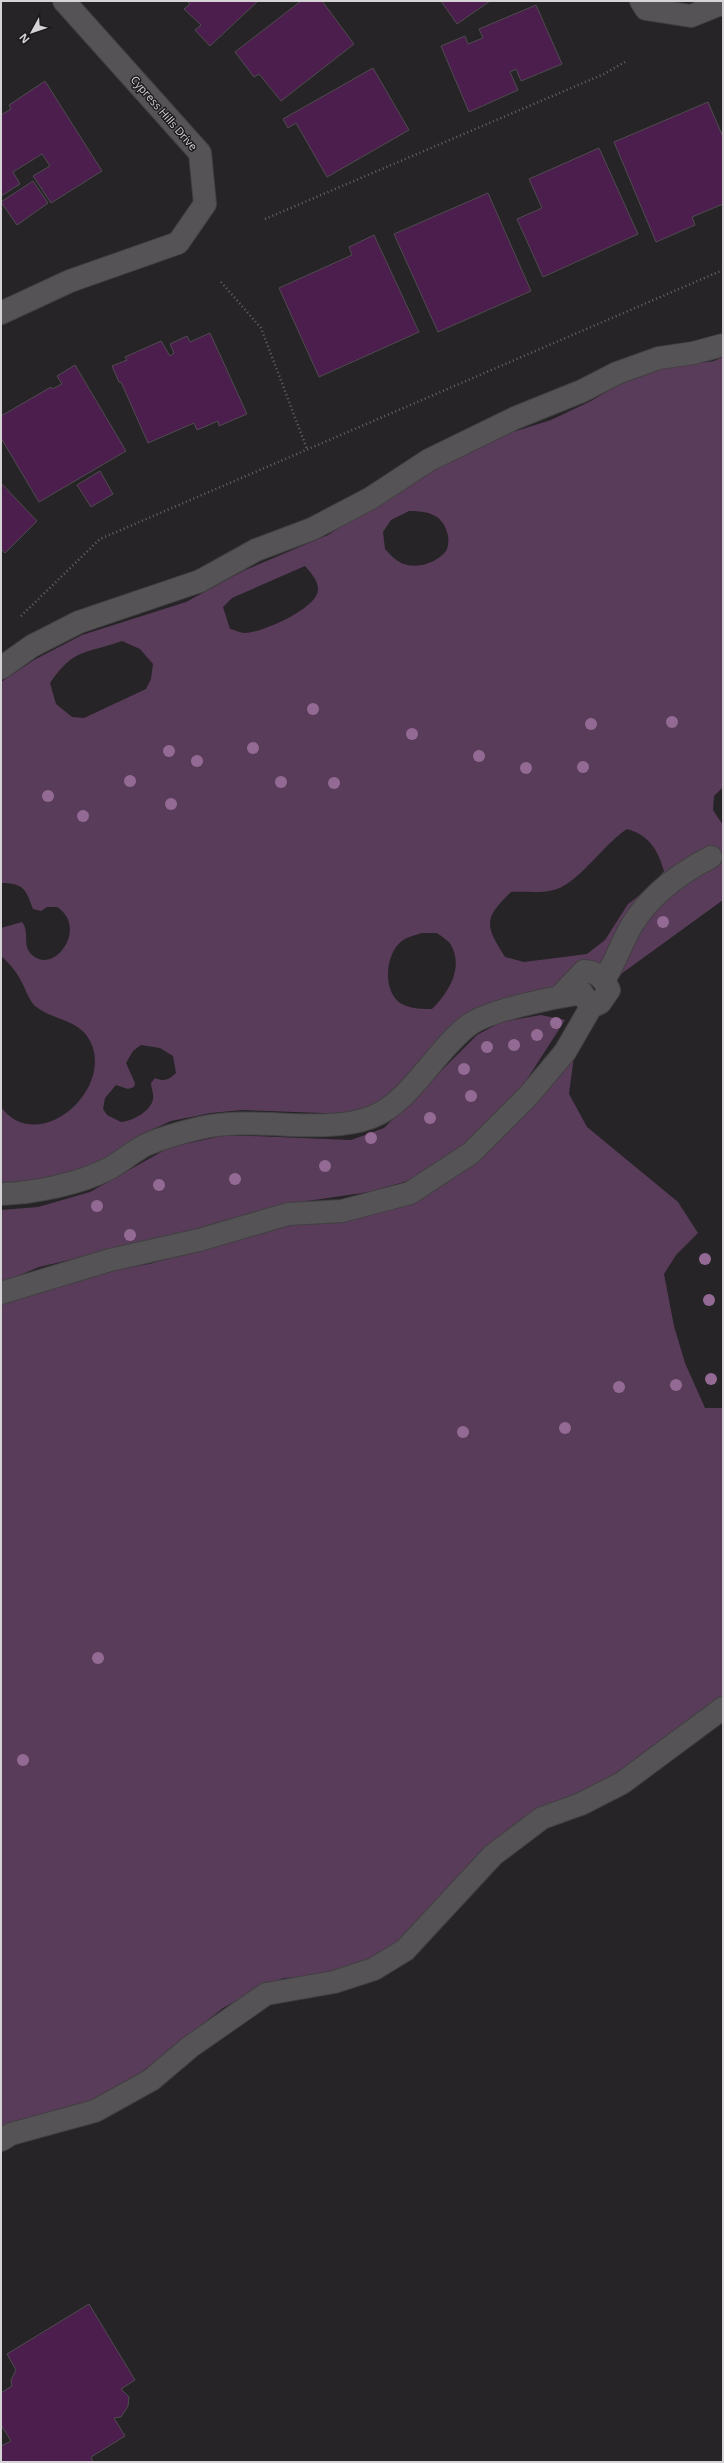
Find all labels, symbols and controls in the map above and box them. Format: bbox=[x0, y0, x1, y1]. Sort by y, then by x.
north arrow bbox=[12, 12, 52, 52]
text: N bbox=[15, 30, 33, 47]
street label: Cypress Hills Drive bbox=[128, 72, 201, 153]

